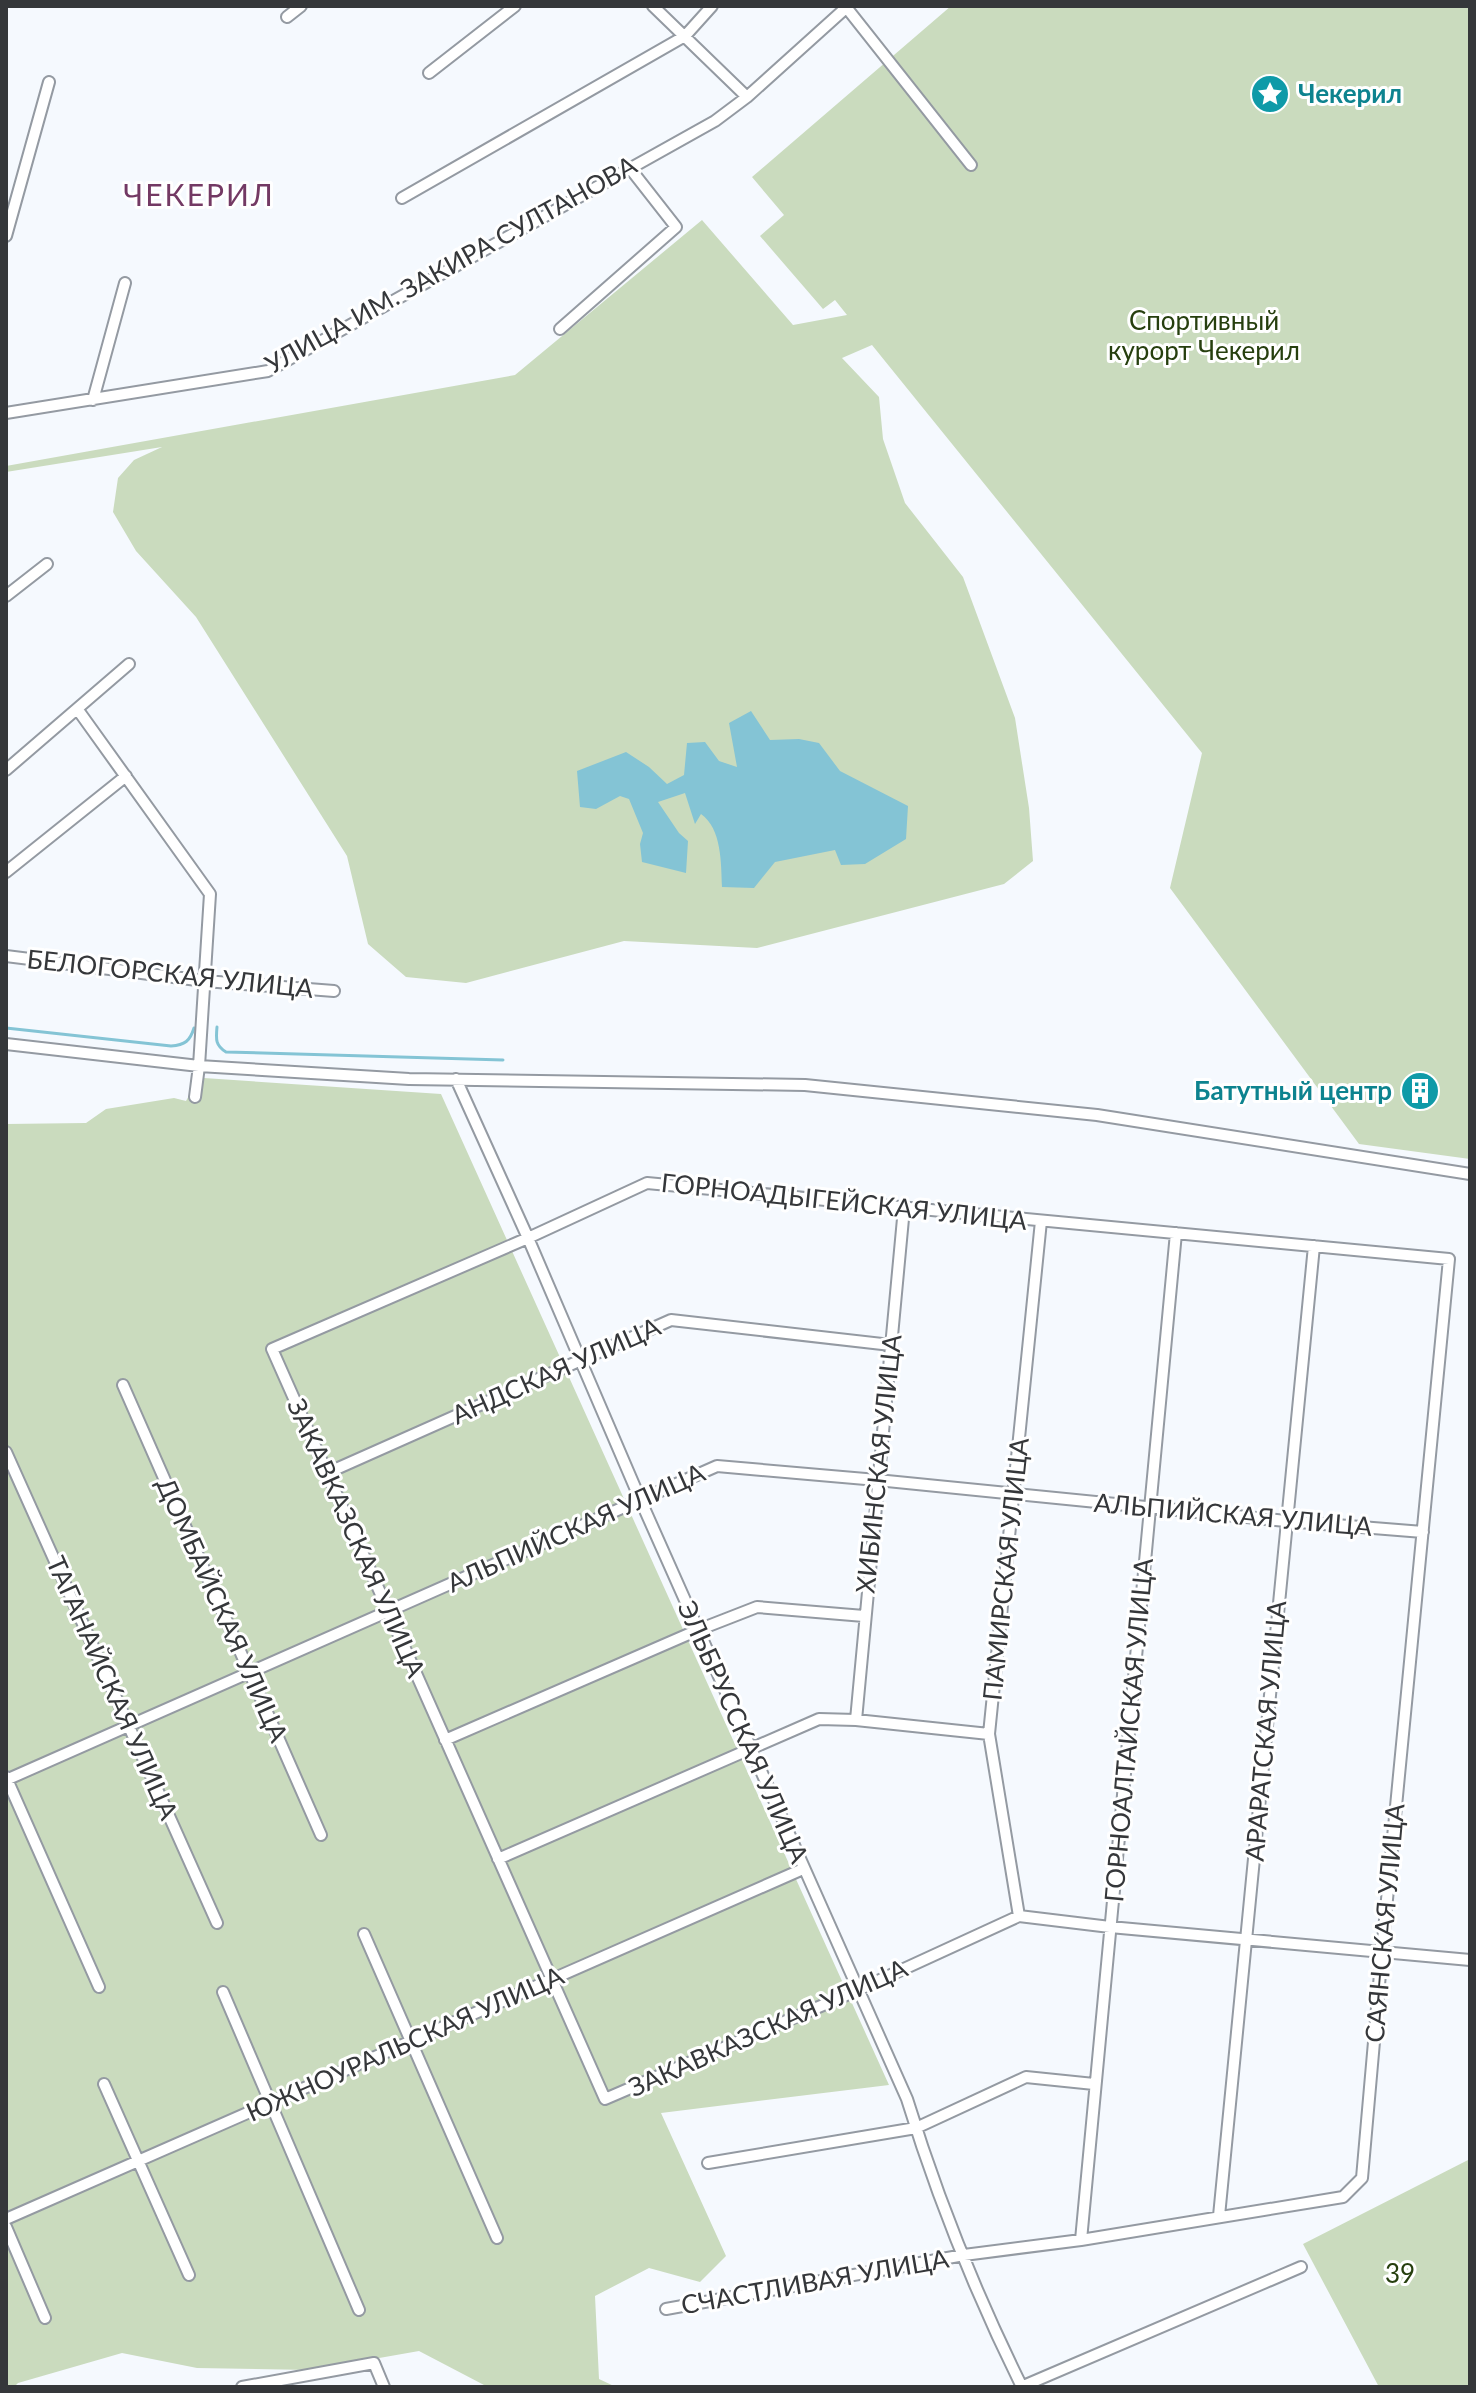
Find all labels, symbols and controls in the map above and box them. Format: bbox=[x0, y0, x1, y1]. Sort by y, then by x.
place icon: Чекерил bbox=[1249, 73, 1291, 115]
place label: Чекерил bbox=[1298, 77, 1402, 109]
street label: УЛИЦА ИМ. ЗАКИРА СУЛТАНОВА bbox=[259, 148, 642, 380]
district label: ЧЕКЕРИЛ bbox=[123, 176, 275, 212]
park label: Спортивный курорт Чекерил bbox=[1108, 304, 1300, 366]
street label: БЕЛОГОРСКАЯ УЛИЦА bbox=[25, 942, 315, 1004]
building icon: Батутный центр bbox=[1399, 1070, 1441, 1112]
place label: Батутный центр bbox=[1194, 1074, 1392, 1106]
street label: ГОРНОАДЫГЕЙСКАЯ УЛИЦА bbox=[660, 1166, 1029, 1236]
street label: АНДСКАЯ УЛИЦА bbox=[446, 1310, 665, 1430]
street label: ХИБИНСКАЯ УЛИЦА bbox=[848, 1332, 908, 1595]
street label: ЗАКАВКАЗСКАЯ УЛИЦА bbox=[281, 1393, 433, 1682]
street label: ПАМИРСКАЯ УЛИЦА bbox=[975, 1436, 1035, 1702]
street label: АЛЬПИЙСКАЯ УЛИЦА bbox=[442, 1456, 710, 1598]
street label: ДОМБАЙСКАЯ УЛИЦА bbox=[150, 1473, 296, 1747]
street label: АЛЬПИЙСКАЯ УЛИЦА bbox=[1093, 1486, 1374, 1542]
street label: ТАГАНАЙСКАЯ УЛИЦА bbox=[40, 1551, 186, 1825]
street label: ГОРНОАЛТАЙСКАЯ УЛИЦА bbox=[1097, 1556, 1159, 1903]
street label: ЭЛЬБРУССКАЯ УЛИЦА bbox=[672, 1596, 816, 1868]
street label: АРАРАТСКАЯ УЛИЦА bbox=[1238, 1599, 1292, 1863]
street label: САЯНСКАЯ УЛИЦА bbox=[1358, 1802, 1410, 2044]
street label: ЗАКАВКАЗСКАЯ УЛИЦА bbox=[623, 1951, 912, 2103]
street label: ЮЖНОУРАЛЬСКАЯ УЛИЦА bbox=[241, 1958, 569, 2128]
street label: СЧАСТЛИВАЯ УЛИЦА bbox=[678, 2242, 952, 2320]
park label: 39 bbox=[1385, 2257, 1415, 2289]

